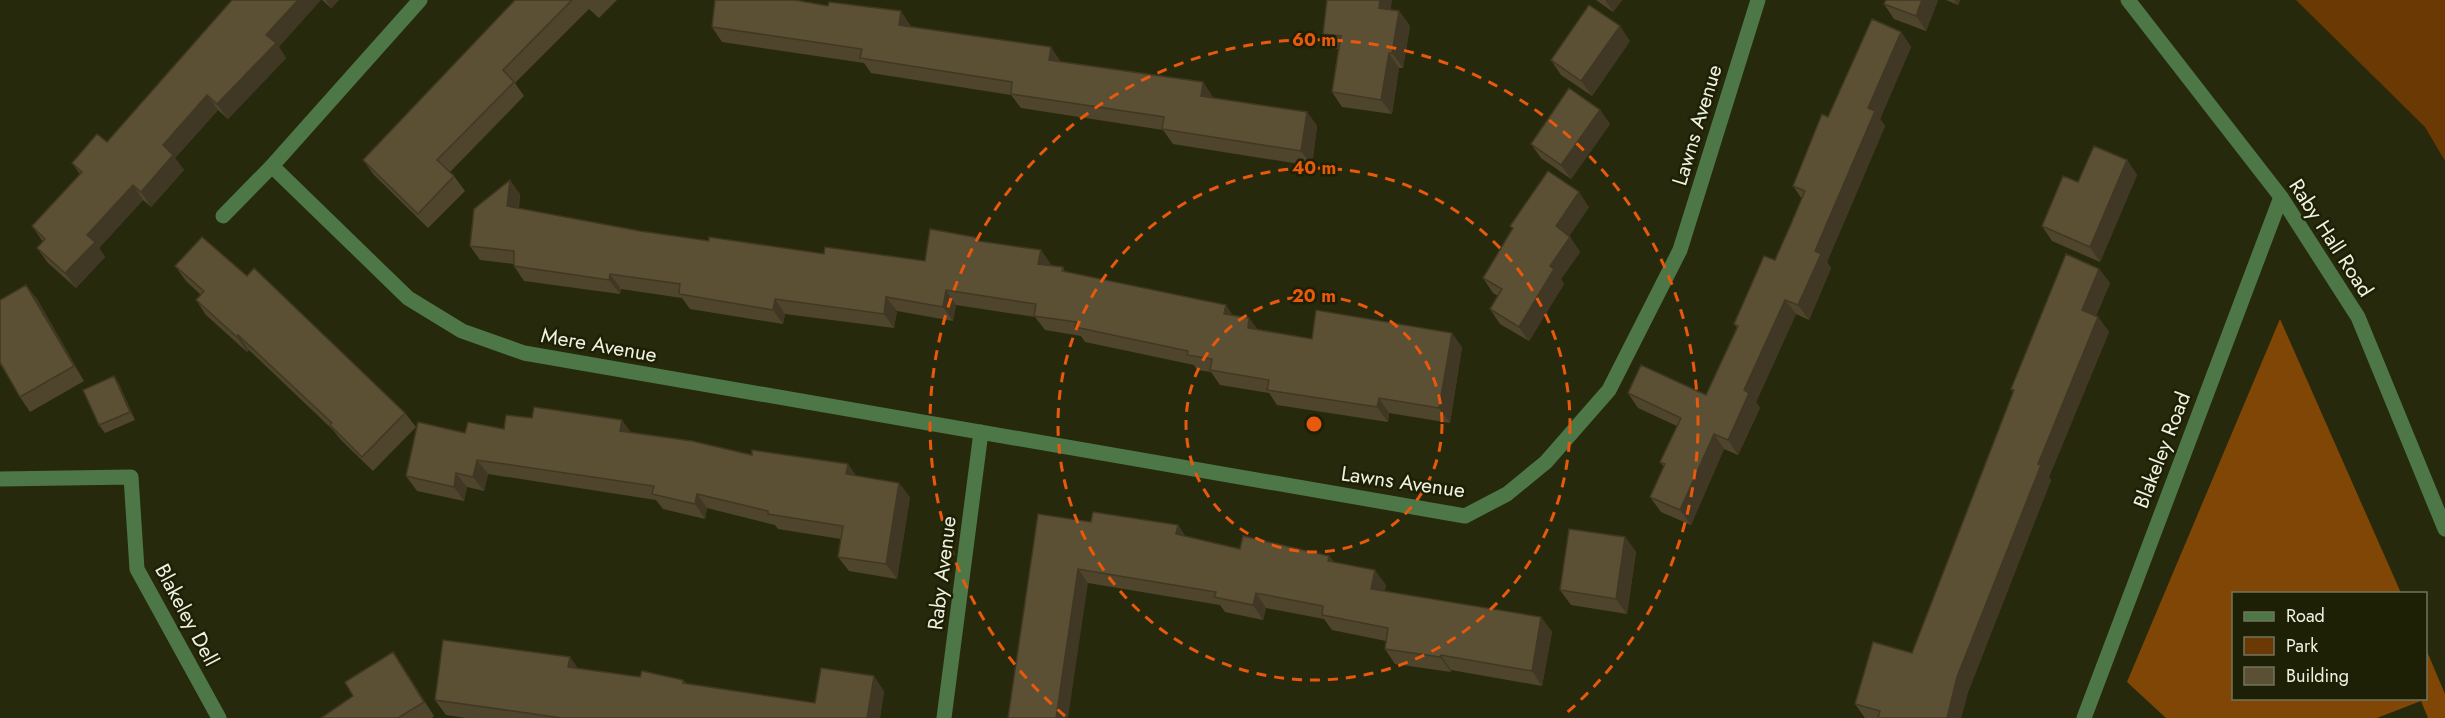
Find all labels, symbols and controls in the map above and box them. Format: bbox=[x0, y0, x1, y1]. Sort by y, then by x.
text: 60 m bbox=[1292, 27, 1336, 53]
street label: Lawns Avenue bbox=[1664, 61, 1730, 189]
text: 40 m bbox=[1292, 155, 1336, 181]
street label: Raby Hall Road bbox=[2282, 173, 2380, 303]
text: 20 m bbox=[1292, 283, 1336, 309]
street label: Mere Avenue bbox=[539, 320, 660, 370]
street label: Blakeley Road bbox=[2126, 387, 2198, 513]
centre of rings bbox=[1304, 414, 1324, 434]
street label: Lawns Avenue bbox=[1339, 458, 1467, 506]
street label: Raby Avenue bbox=[920, 514, 964, 632]
street label: Blakeley Dell bbox=[147, 559, 227, 671]
legend bbox=[2232, 592, 2427, 700]
text: Road bbox=[2286, 603, 2325, 629]
text: Park bbox=[2286, 633, 2318, 659]
text: Building bbox=[2286, 663, 2349, 689]

